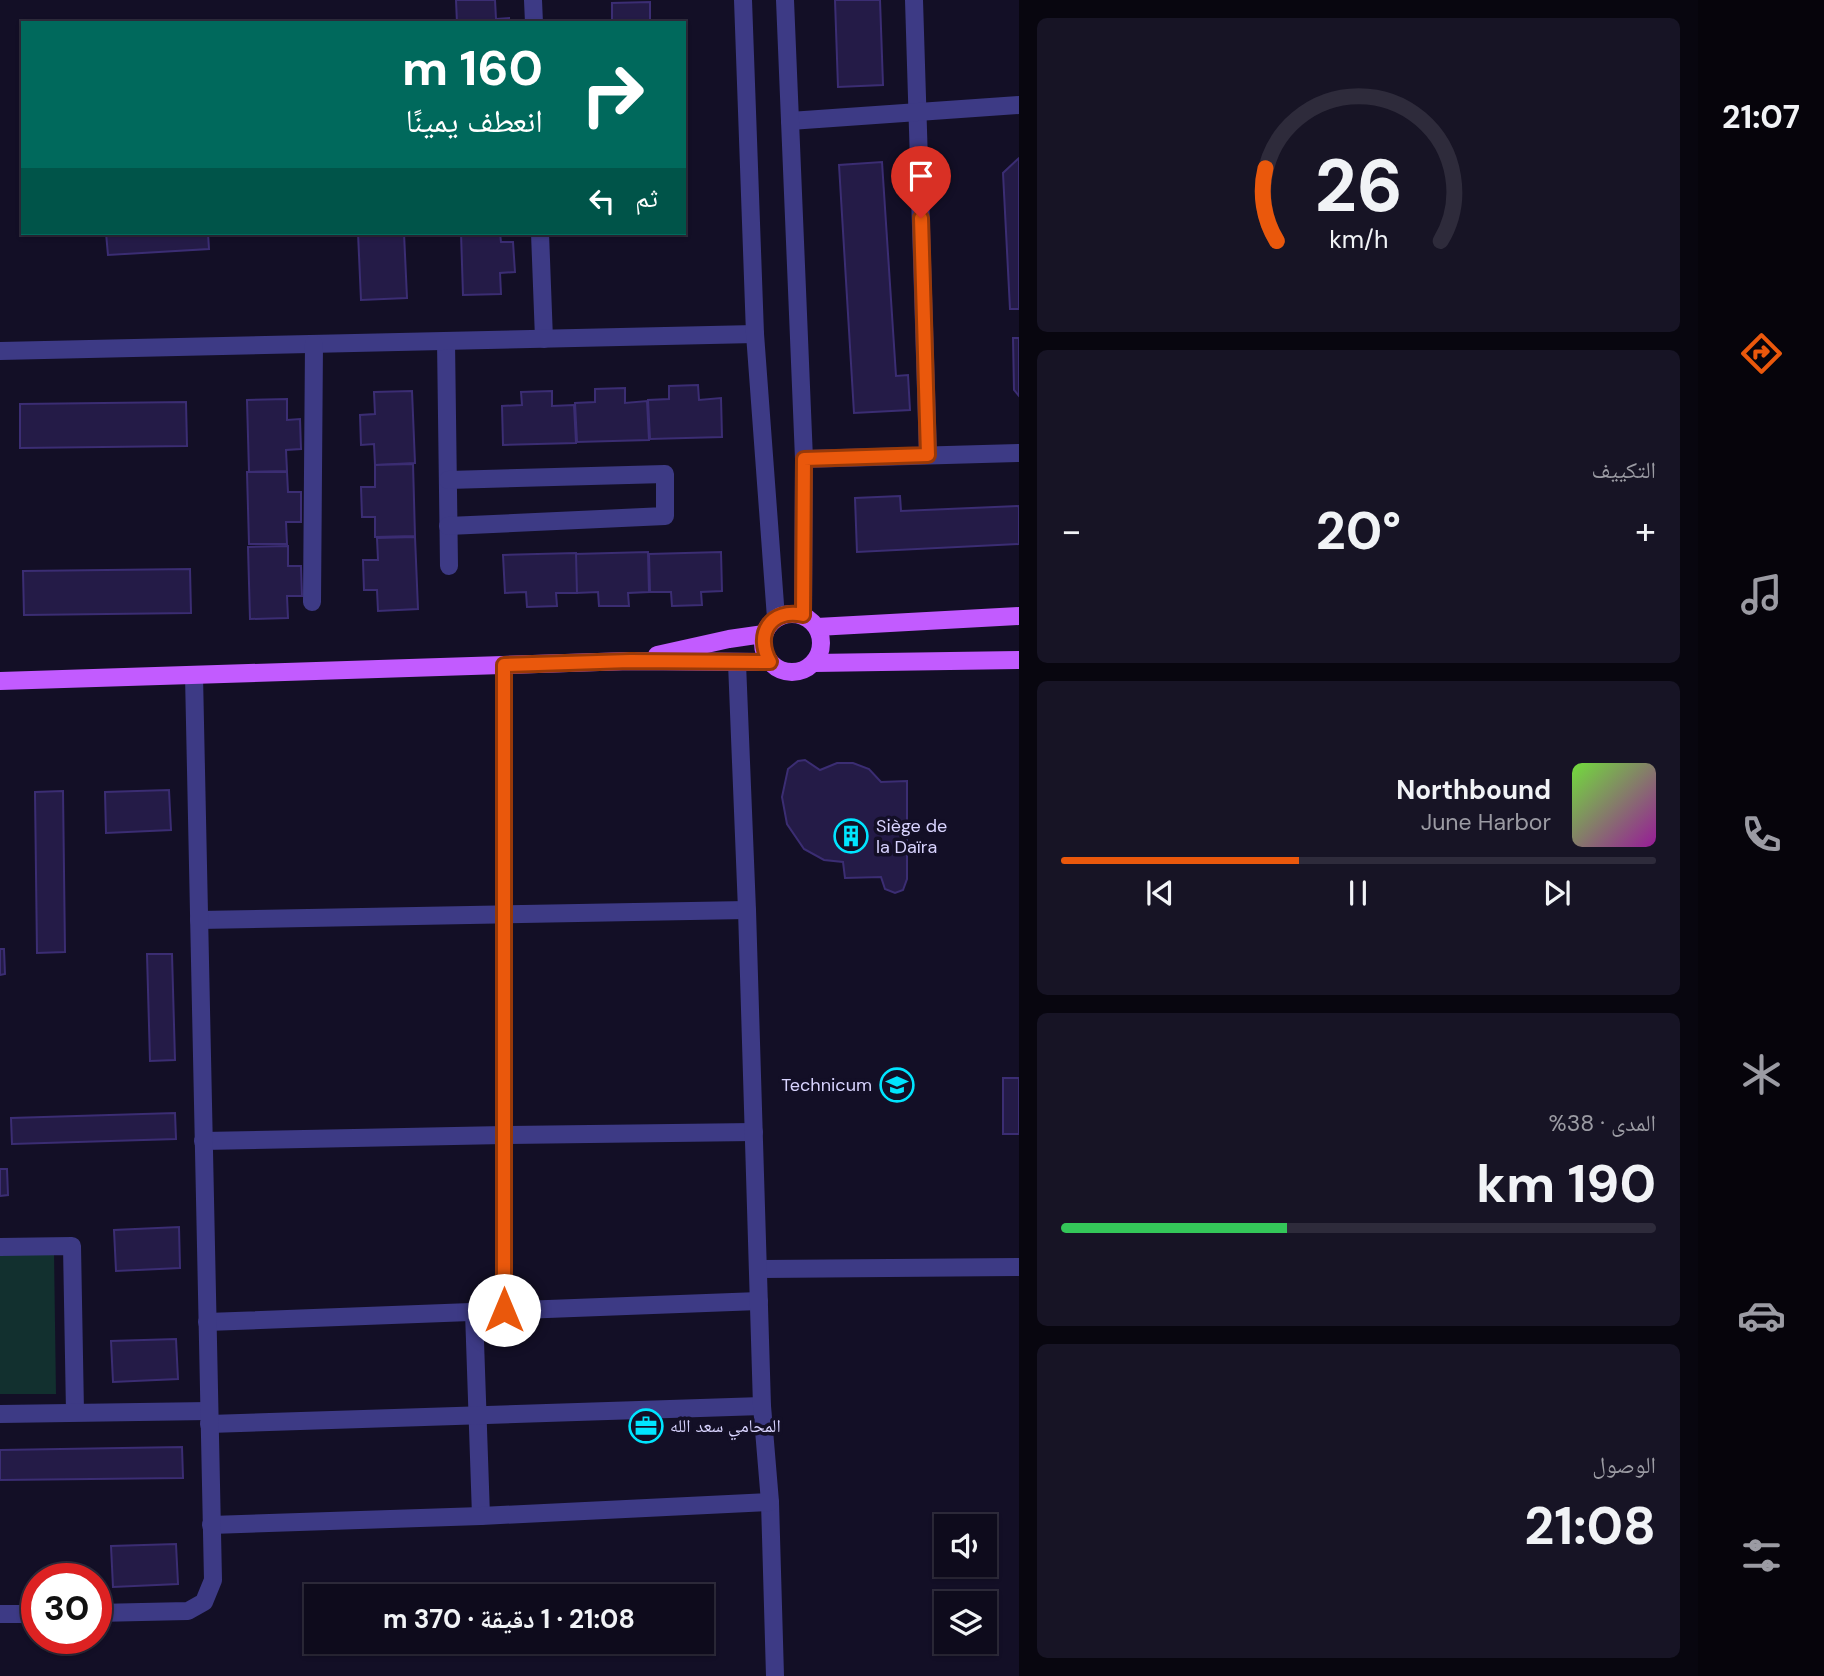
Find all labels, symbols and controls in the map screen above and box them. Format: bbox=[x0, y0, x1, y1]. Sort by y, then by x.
text: 160 m bbox=[402, 36, 543, 100]
icon: right bbox=[567, 49, 658, 140]
text: 21:07 bbox=[1722, 96, 1800, 138]
text: انعطف يمينًا bbox=[405, 100, 543, 142]
text: 26 bbox=[1314, 139, 1403, 234]
pin bbox=[891, 146, 951, 218]
icon: arrive bbox=[902, 157, 940, 195]
text: ثم bbox=[635, 181, 658, 215]
icon: left bbox=[583, 182, 621, 220]
text: km/h bbox=[1329, 223, 1388, 256]
icon: directions bbox=[1737, 329, 1786, 378]
text: التكييف bbox=[1591, 455, 1656, 485]
text: 20° bbox=[1316, 497, 1401, 565]
text: − bbox=[1061, 506, 1082, 556]
text: + bbox=[1635, 506, 1656, 556]
icon: music bbox=[1737, 570, 1786, 619]
text: Northbound bbox=[1396, 773, 1551, 807]
text: June Harbor bbox=[1421, 807, 1551, 837]
icon: phone bbox=[1737, 810, 1786, 859]
place label: Siège de la Daïra bbox=[876, 814, 947, 859]
building icon: Siège de la Daïra bbox=[832, 817, 870, 855]
icon: previous bbox=[1141, 874, 1179, 912]
icon: pause bbox=[1339, 874, 1377, 912]
icon: next bbox=[1538, 874, 1576, 912]
icon: climate bbox=[1737, 1050, 1786, 1099]
school or university icon: Technicum bbox=[878, 1066, 916, 1104]
place label: Technicum bbox=[781, 1073, 872, 1097]
text: المدى · 38% bbox=[1549, 1108, 1656, 1138]
text: 190 km bbox=[1476, 1150, 1656, 1218]
position arrow bbox=[467, 1273, 541, 1347]
icon: car bbox=[1737, 1291, 1786, 1340]
office icon: المحامي سعد الله bbox=[627, 1407, 665, 1445]
place label: المحامي سعد الله bbox=[670, 1414, 781, 1441]
text: الوصول bbox=[1592, 1450, 1656, 1480]
text: 21:08 bbox=[1524, 1492, 1656, 1560]
map controls bbox=[934, 1514, 997, 1654]
button: sound bbox=[934, 1514, 997, 1577]
icon: filters bbox=[1737, 1531, 1786, 1580]
speed limit sign: 30 bbox=[21, 1563, 112, 1654]
button: layers bbox=[934, 1591, 997, 1654]
text: 21:08 · 1 دقيقة · 370 m bbox=[383, 1602, 635, 1636]

